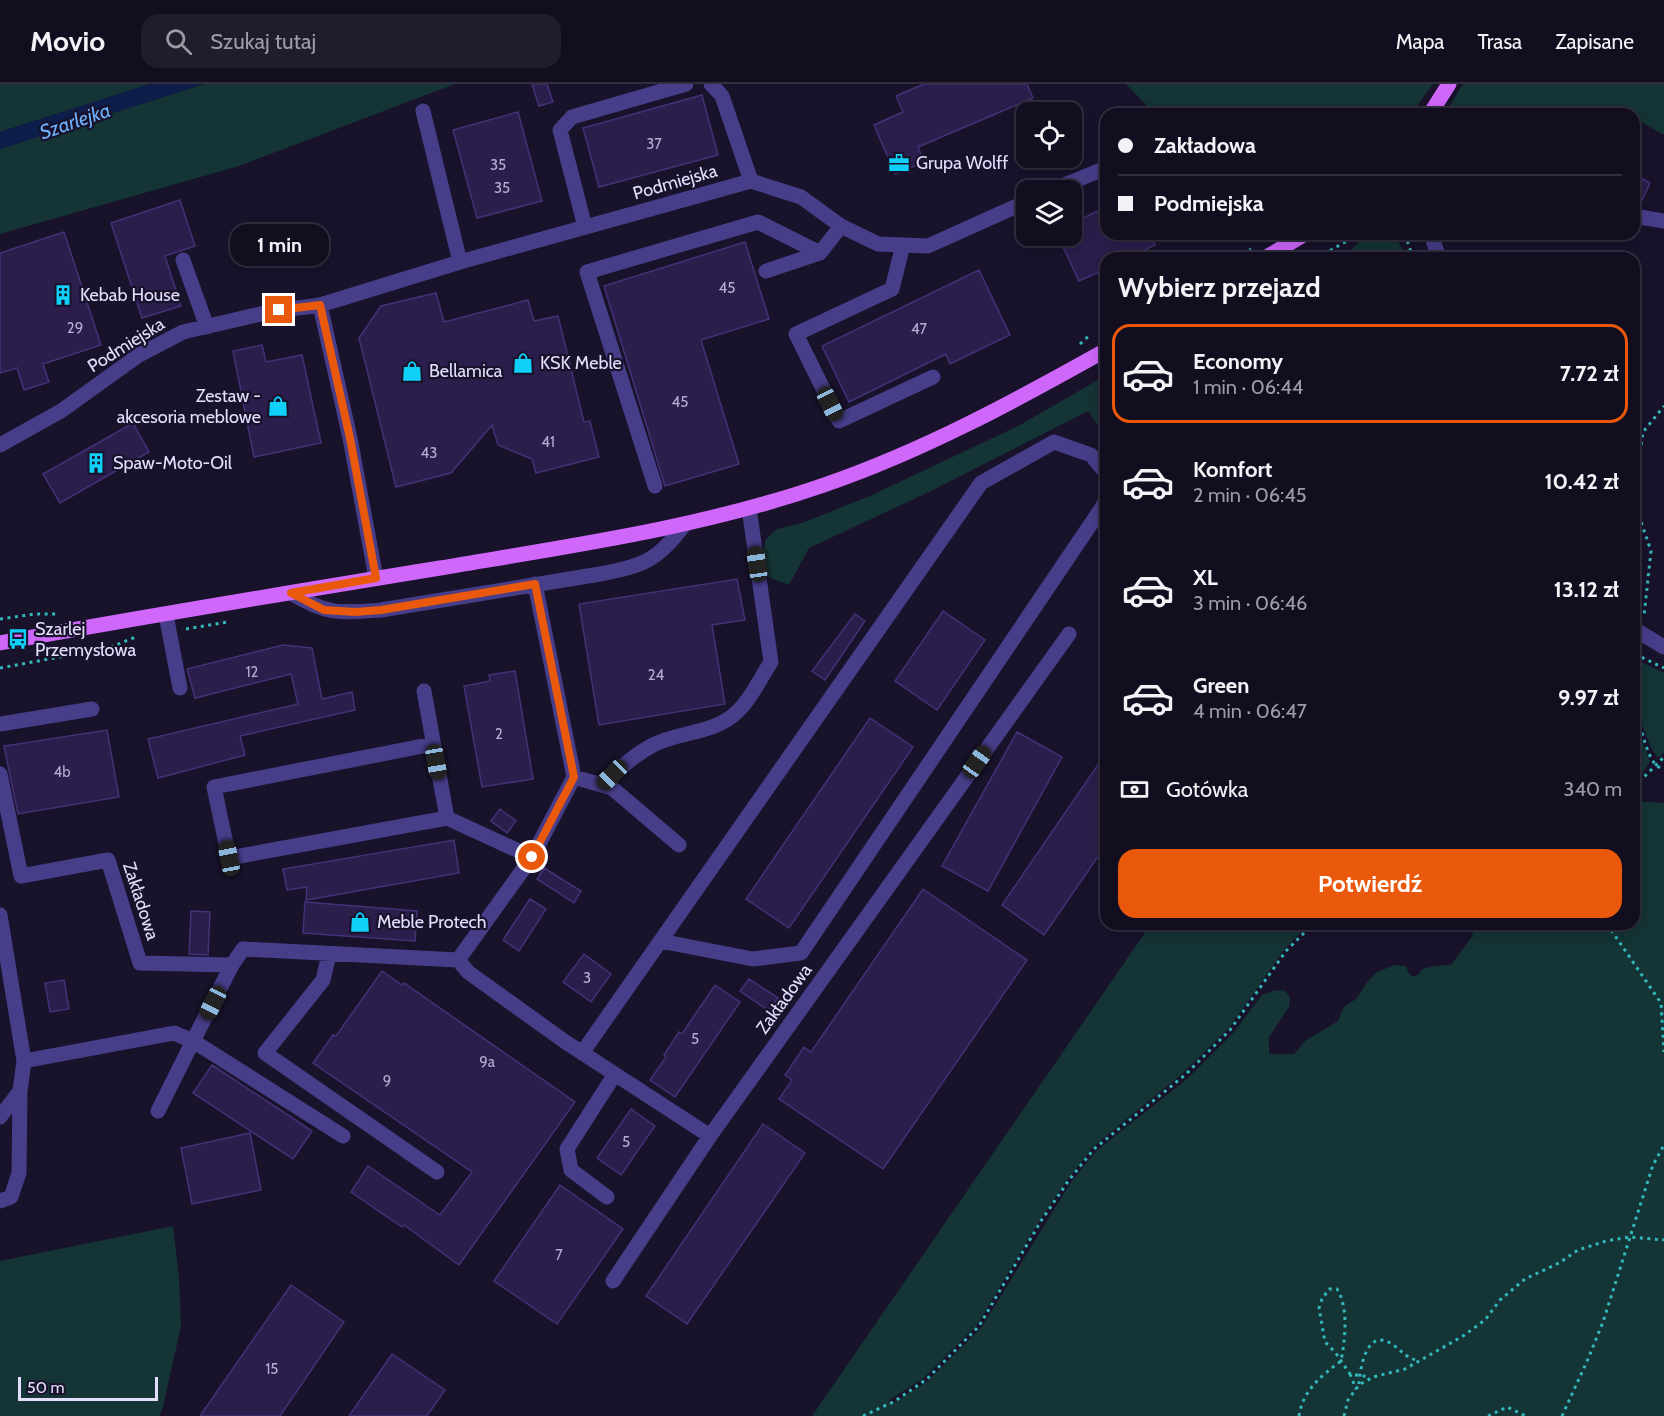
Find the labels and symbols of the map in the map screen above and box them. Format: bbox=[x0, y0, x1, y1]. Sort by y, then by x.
water label: Szarlejka bbox=[36, 98, 114, 144]
house number: 37 bbox=[646, 135, 662, 153]
office icon: Grupa Wolff bbox=[887, 151, 911, 175]
place label: Grupa Wolff bbox=[916, 152, 1008, 174]
house number: 35 bbox=[490, 156, 506, 174]
street label: Podmiejska bbox=[630, 159, 720, 205]
house number: 35 bbox=[494, 179, 510, 197]
callout: 1 min bbox=[230, 223, 328, 265]
house number: 45 bbox=[719, 279, 735, 297]
building icon: Kebab House bbox=[51, 283, 75, 307]
place label: Kebab House bbox=[80, 284, 180, 306]
route end bbox=[265, 296, 292, 323]
street label: Podmiejska bbox=[83, 313, 169, 377]
house number: 29 bbox=[67, 319, 83, 337]
house number: 47 bbox=[911, 320, 928, 338]
shop icon: KSK Meble bbox=[511, 351, 535, 375]
place label: KSK Meble bbox=[540, 352, 622, 374]
shop icon: Bellamica bbox=[400, 359, 424, 383]
place label: Bellamica bbox=[429, 360, 503, 382]
car bbox=[814, 384, 846, 424]
place label: Zestaw - akcesoria meblowe bbox=[117, 385, 261, 428]
house number: 45 bbox=[672, 393, 688, 411]
shop icon: Zestaw - akcesoria meblowe bbox=[266, 394, 290, 418]
house number: 41 bbox=[541, 433, 555, 451]
house number: 43 bbox=[421, 444, 437, 462]
building icon: Spaw-Moto-Oil bbox=[84, 451, 108, 475]
place label: Spaw-Moto-Oil bbox=[113, 452, 233, 474]
car bbox=[746, 545, 768, 583]
place label: Szarlej Przemysłowa bbox=[35, 618, 136, 661]
bus stop icon: Szarlej Przemysłowa bbox=[6, 627, 30, 651]
house number: 12 bbox=[246, 663, 259, 681]
house number: 24 bbox=[648, 666, 665, 684]
house number: 2 bbox=[495, 725, 503, 743]
car bbox=[959, 742, 995, 782]
car bbox=[424, 743, 448, 781]
car bbox=[593, 756, 631, 794]
house number: 4b bbox=[54, 763, 71, 781]
car bbox=[217, 839, 241, 877]
route start bbox=[518, 843, 545, 870]
street label: Zakładowa bbox=[118, 859, 164, 943]
shop icon: Meble Protech bbox=[348, 910, 372, 934]
place label: Meble Protech bbox=[377, 911, 487, 933]
street label: Zakładowa bbox=[751, 960, 817, 1038]
house number: 3 bbox=[583, 969, 591, 987]
car bbox=[197, 983, 229, 1023]
house number: 5 bbox=[691, 1030, 699, 1048]
house number: 9a bbox=[479, 1053, 496, 1071]
house number: 9 bbox=[383, 1072, 391, 1090]
house number: 5 bbox=[622, 1133, 630, 1151]
house number: 7 bbox=[555, 1246, 563, 1264]
house number: 15 bbox=[265, 1360, 279, 1378]
scale bar bbox=[18, 1374, 158, 1402]

